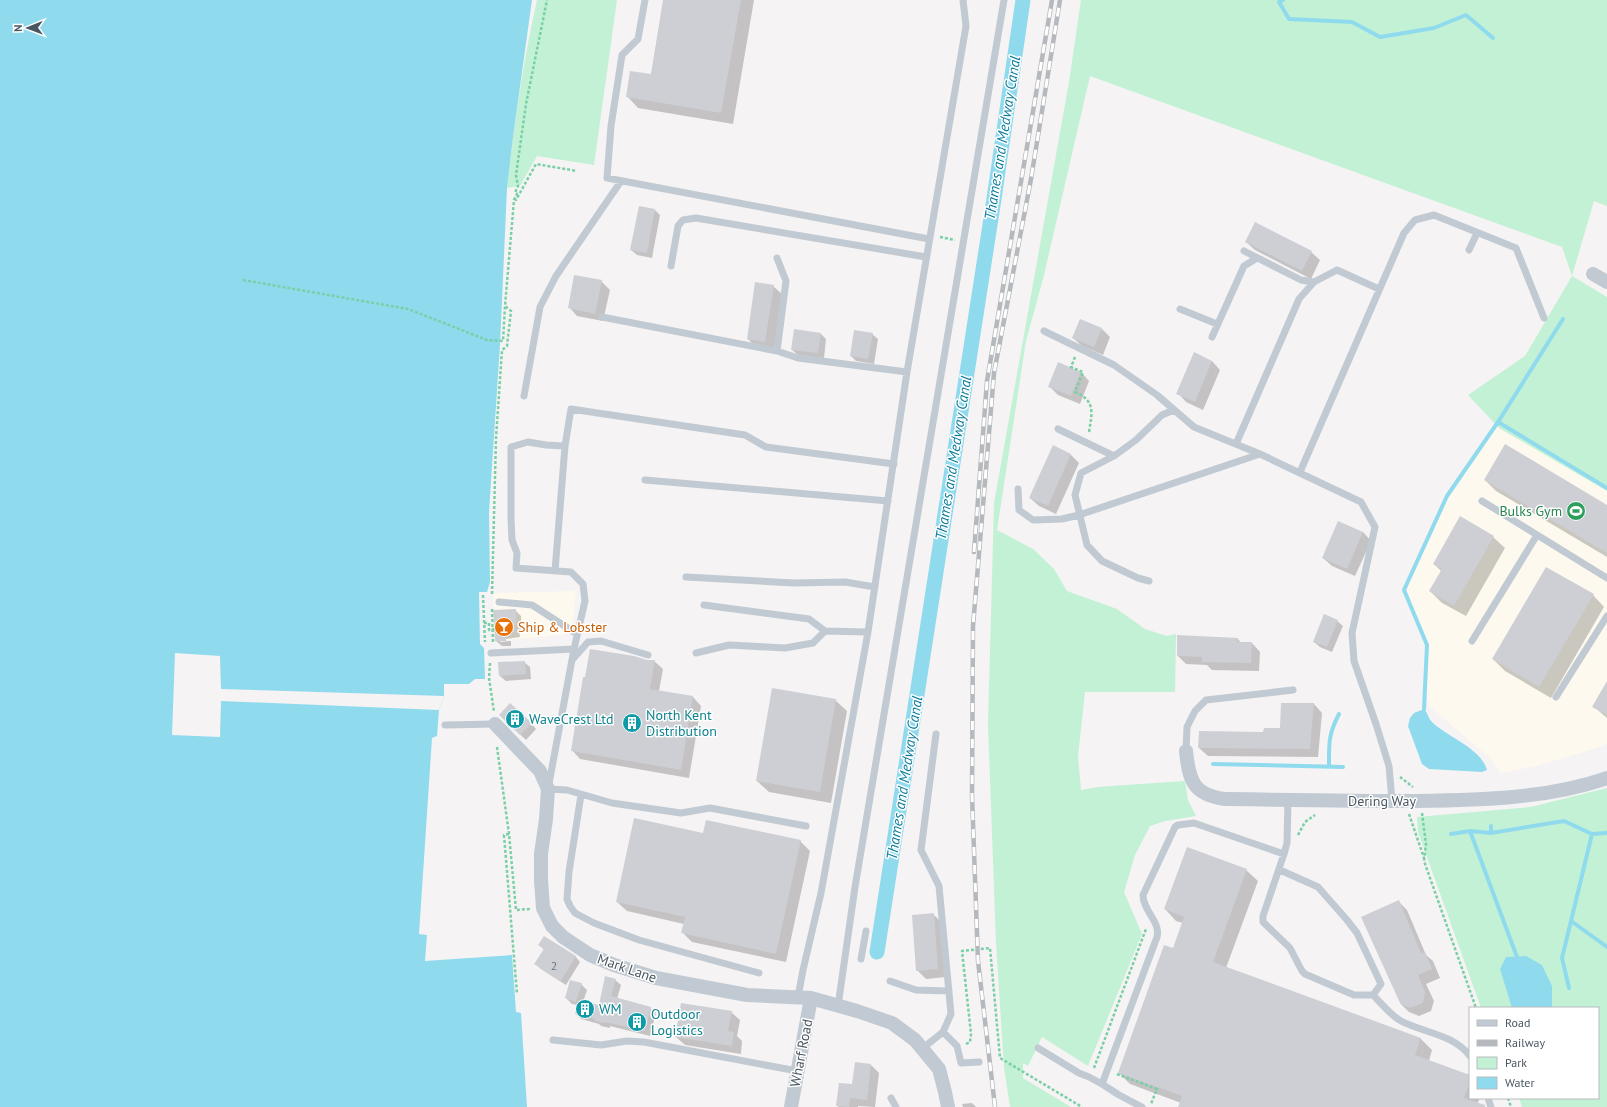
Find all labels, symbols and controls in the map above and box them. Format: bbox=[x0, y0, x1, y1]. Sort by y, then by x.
north arrow bbox=[8, 8, 48, 48]
text: N bbox=[11, 24, 25, 32]
water label: Thames and Medway Canal bbox=[980, 55, 1024, 221]
water label: Thames and Medway Canal bbox=[931, 375, 975, 541]
sports icon: Bulks Gym bbox=[1565, 500, 1587, 522]
place label: Bulks Gym bbox=[1499, 502, 1562, 520]
bar icon: Ship & Lobster bbox=[493, 616, 515, 638]
place label: Ship & Lobster bbox=[518, 618, 607, 636]
water label: Thames and Medway Canal bbox=[882, 695, 926, 861]
place label: North Kent Distribution bbox=[646, 706, 717, 740]
building icon: WaveCrest Ltd bbox=[504, 708, 526, 730]
place label: WaveCrest Ltd bbox=[529, 710, 614, 728]
building icon: North Kent Distribution bbox=[621, 712, 643, 734]
street label: Dering Way bbox=[1348, 792, 1416, 810]
street label: Mark Lane bbox=[595, 949, 659, 987]
house number: 2 bbox=[551, 958, 557, 973]
building icon: WM bbox=[574, 998, 596, 1020]
place label: WM bbox=[599, 1000, 622, 1018]
place label: Outdoor Logistics bbox=[651, 1005, 703, 1039]
legend bbox=[1469, 1007, 1599, 1099]
building icon: Outdoor Logistics bbox=[626, 1011, 648, 1033]
text: Road bbox=[1505, 1015, 1530, 1030]
street label: Wharf Road bbox=[786, 1018, 816, 1088]
text: Railway bbox=[1505, 1035, 1545, 1050]
text: Park bbox=[1505, 1055, 1527, 1070]
text: Water bbox=[1505, 1075, 1535, 1090]

